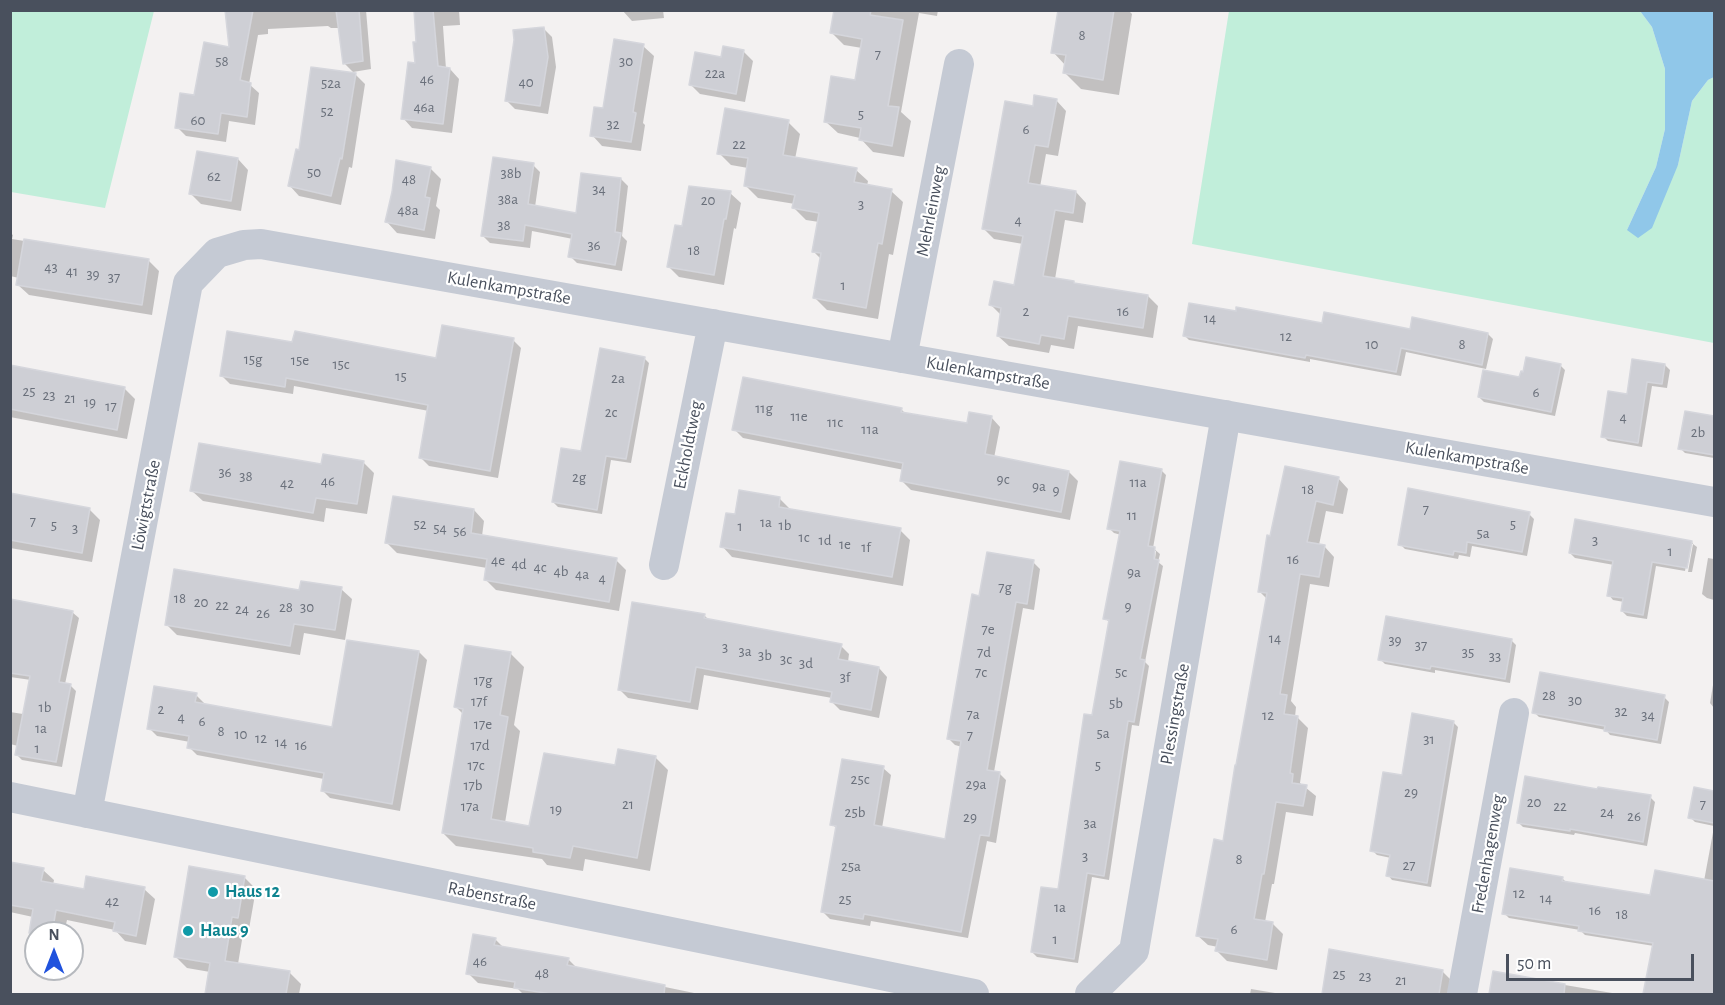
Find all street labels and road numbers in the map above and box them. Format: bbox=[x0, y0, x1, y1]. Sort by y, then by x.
street label: Mehrleinweg bbox=[912, 164, 950, 258]
street label: Kulenkampstraße bbox=[446, 267, 572, 309]
street label: Kulenkampstraße bbox=[925, 352, 1051, 394]
street label: Eckholdtweg bbox=[669, 399, 707, 491]
street label: Kulenkampstraße bbox=[1404, 437, 1530, 479]
street label: Löwigtstraße bbox=[127, 458, 165, 552]
street label: Plessingstraße bbox=[1155, 662, 1195, 766]
street label: Fredenhagenweg bbox=[1467, 793, 1509, 915]
street label: Rabenstraße bbox=[446, 877, 538, 915]

